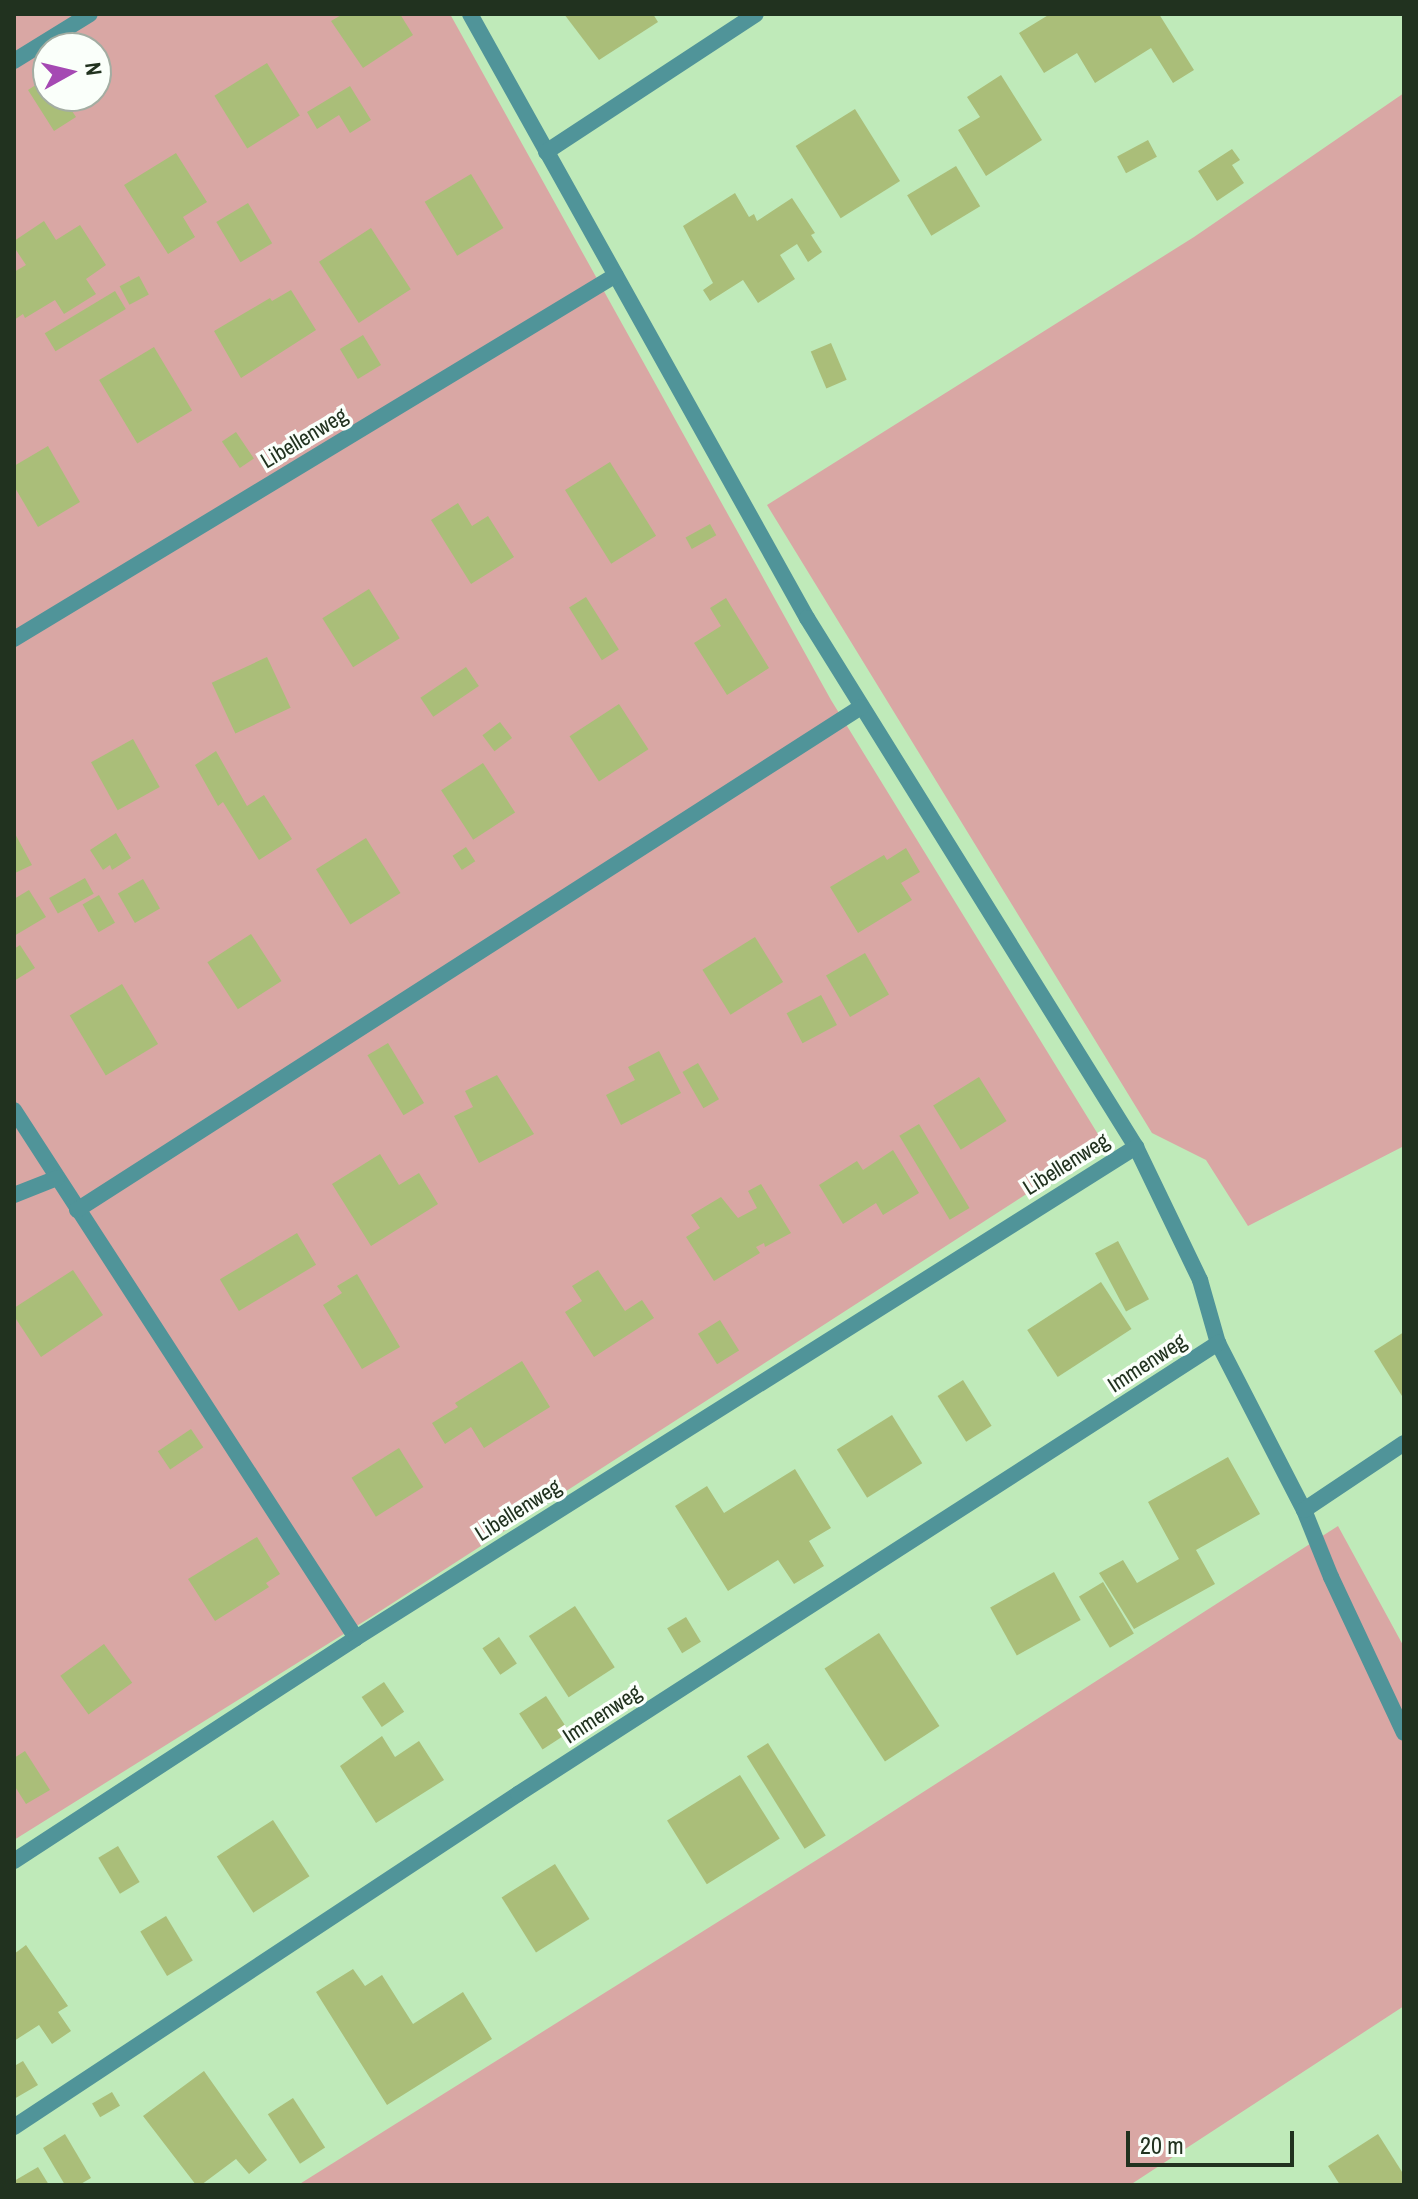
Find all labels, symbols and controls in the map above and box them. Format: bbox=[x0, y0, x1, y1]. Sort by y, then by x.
north arrow bbox=[32, 32, 112, 112]
text: N bbox=[78, 60, 110, 77]
street label: Libellenweg bbox=[256, 402, 352, 474]
street label: Libellenweg bbox=[1018, 1127, 1114, 1201]
street label: Immenweg bbox=[1103, 1328, 1191, 1398]
street label: Libellenweg bbox=[470, 1473, 566, 1547]
street label: Immenweg bbox=[558, 1679, 646, 1749]
scale bar bbox=[1130, 2115, 1298, 2165]
text: 20 m bbox=[1140, 2129, 1184, 2161]

